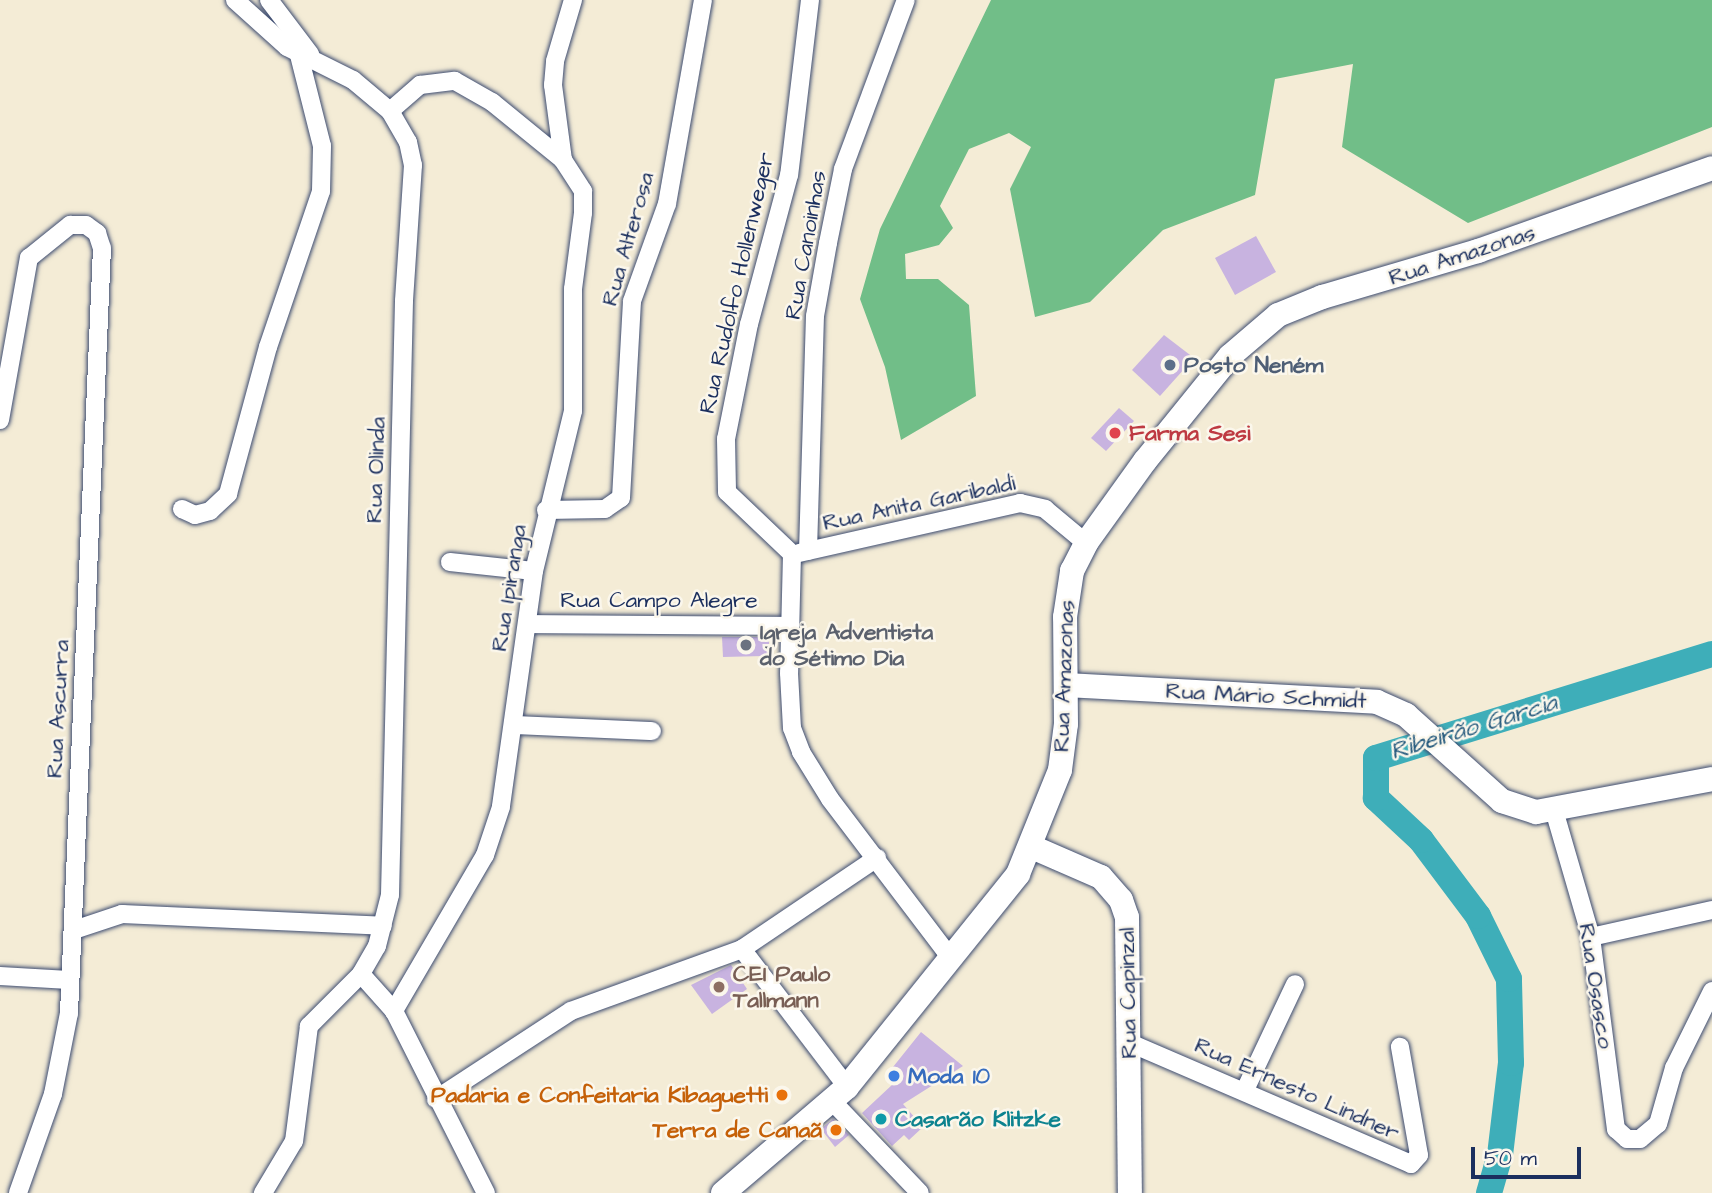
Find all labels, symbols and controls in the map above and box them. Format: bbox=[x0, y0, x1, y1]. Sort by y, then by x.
street label: Rua Rudolfo Hollenweger bbox=[693, 150, 781, 416]
street label: Rua Canoinhas bbox=[779, 168, 833, 322]
street label: Rua Alterosa bbox=[596, 169, 660, 309]
street label: Rua Amazonas bbox=[1385, 218, 1539, 292]
place label: Posto Neném bbox=[1184, 351, 1323, 379]
marker: Posto Neném bbox=[1162, 357, 1178, 373]
street label: Rua Olinda bbox=[360, 416, 392, 524]
place label: Farma Sesi bbox=[1129, 419, 1250, 447]
marker: Farma Sesi bbox=[1107, 425, 1123, 441]
street label: Rua Anita Garibaldi bbox=[820, 469, 1018, 537]
street label: Rua Ipiranga bbox=[485, 523, 533, 653]
street label: Rua Campo Alegre bbox=[560, 586, 758, 614]
street label: Rua Amazonas bbox=[1048, 599, 1080, 753]
place label: Igreja Adventista do Sétimo Dia bbox=[760, 618, 933, 672]
marker: Igreja Adventista do Sétimo Dia bbox=[738, 637, 754, 653]
street label: Rua Ascurra bbox=[41, 639, 75, 779]
street label: Rua Mário Schmidt bbox=[1165, 677, 1367, 715]
water label: Ribeirão Garcia bbox=[1387, 689, 1561, 767]
street label: Rua Osasco bbox=[1572, 921, 1620, 1051]
street label: Rua Capinzal bbox=[1113, 927, 1143, 1059]
place label: CEI Paulo Tallmann bbox=[733, 960, 830, 1014]
marker: CEI Paulo Tallmann bbox=[711, 979, 727, 995]
street label: Rua Ernesto Lindner bbox=[1190, 1031, 1404, 1147]
place label: Moda 10 bbox=[908, 1062, 990, 1090]
marker: Moda 10 bbox=[886, 1068, 902, 1084]
place label: Padaria e Confeitaria Kibaguetti bbox=[431, 1081, 768, 1109]
marker: Padaria e Confeitaria Kibaguetti bbox=[774, 1087, 790, 1103]
place label: Casarão Klitzke bbox=[895, 1105, 1061, 1133]
marker: Casarão Klitzke bbox=[873, 1111, 889, 1127]
place label: Terra de Canaã bbox=[653, 1116, 822, 1144]
marker: Terra de Canaã bbox=[828, 1122, 844, 1138]
scale bar bbox=[1474, 1134, 1584, 1178]
text: 50 m bbox=[1484, 1144, 1537, 1173]

